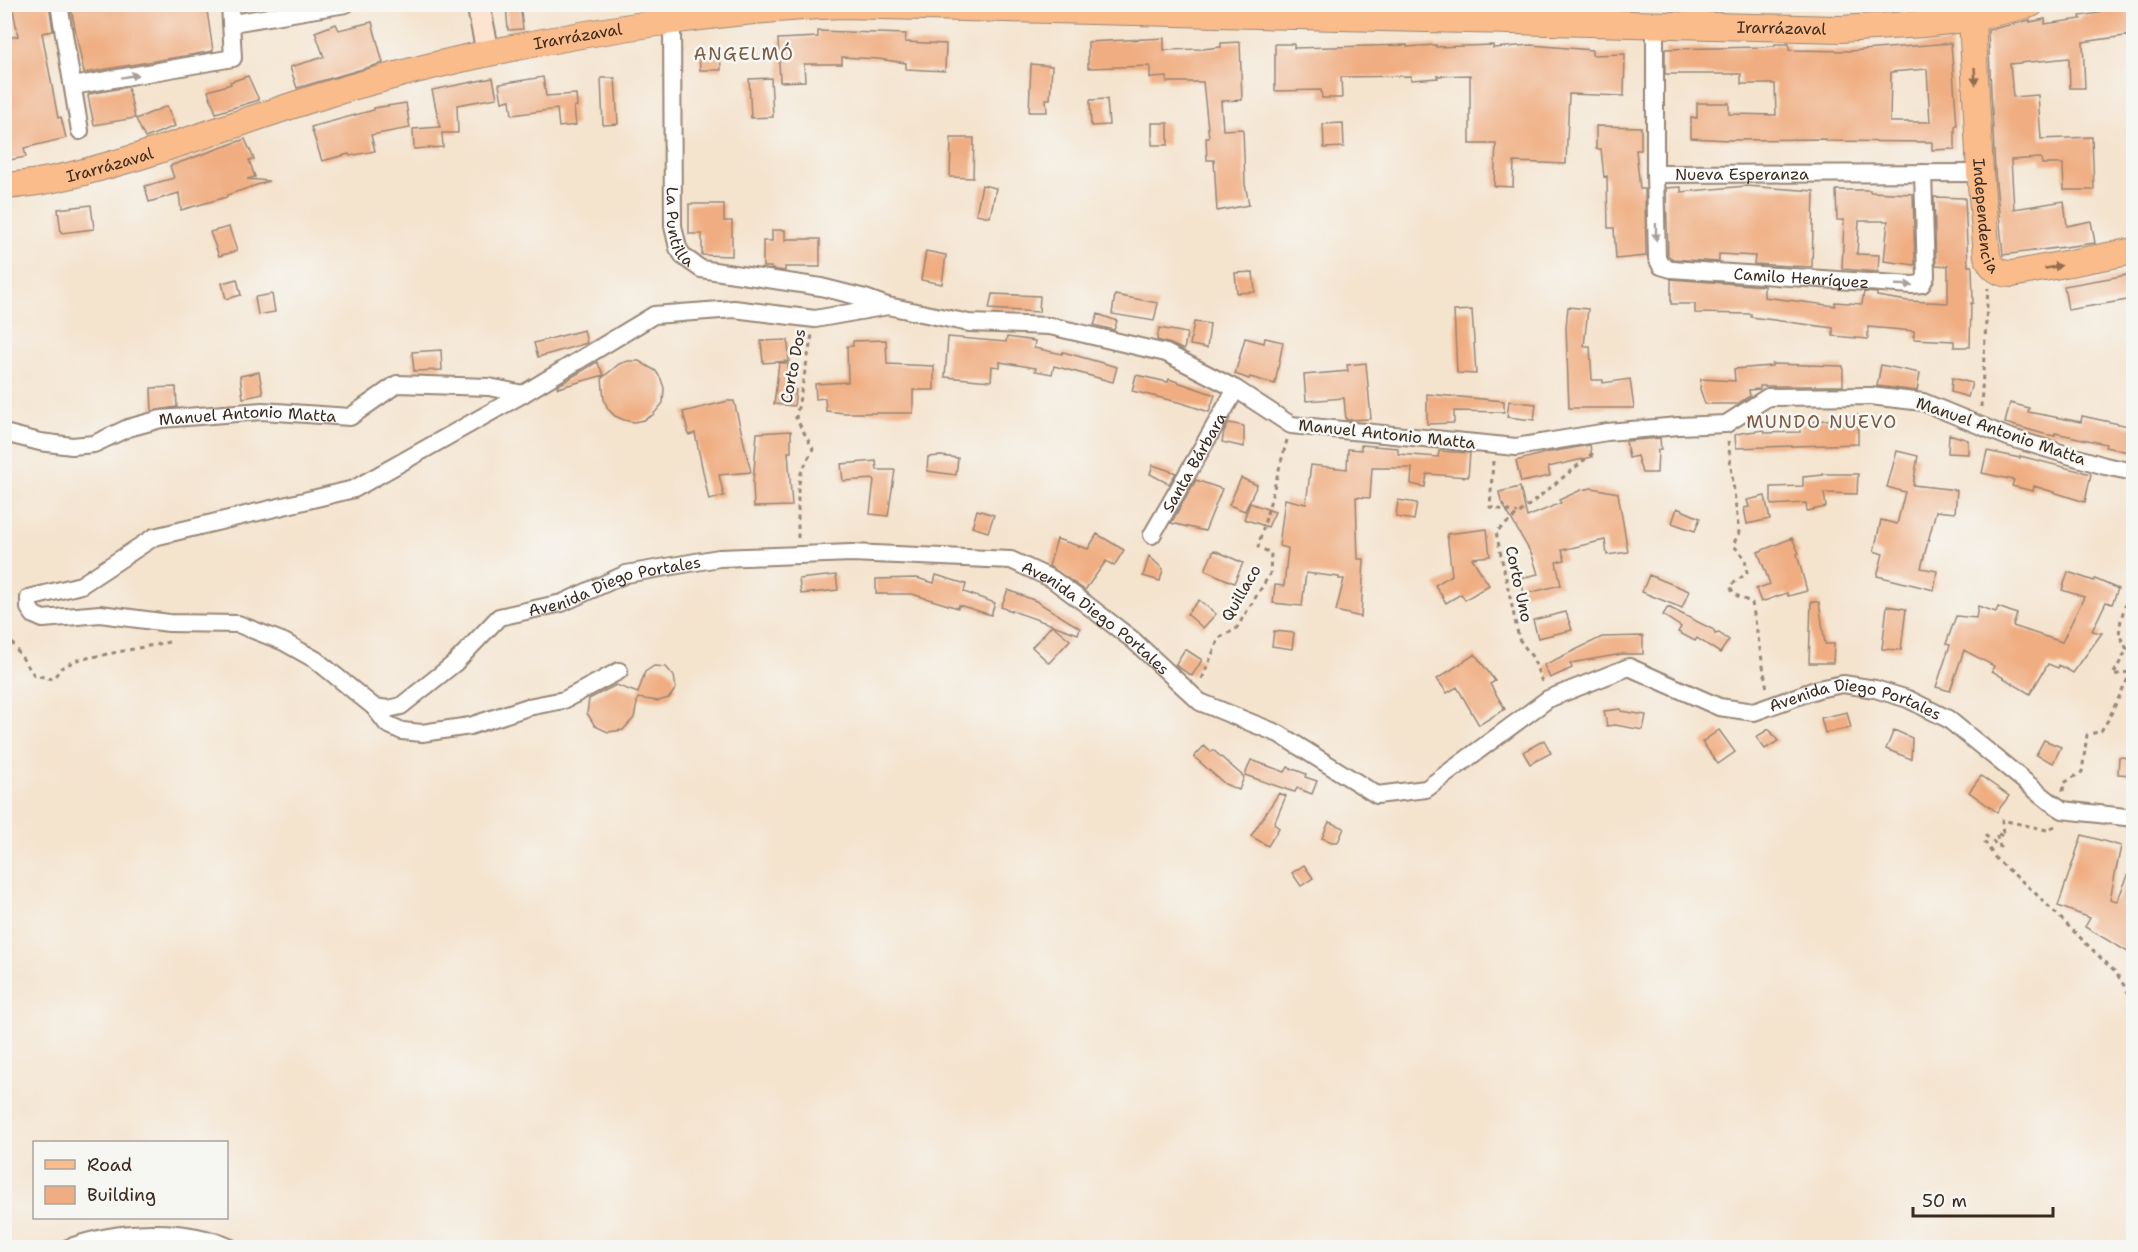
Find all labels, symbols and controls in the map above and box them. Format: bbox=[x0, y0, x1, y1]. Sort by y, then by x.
street label: Irarrázaval bbox=[1736, 16, 1827, 39]
street label: Irarrázaval bbox=[532, 18, 624, 54]
district label: ANGELMÓ bbox=[693, 42, 795, 66]
one-way arrow bbox=[1970, 67, 1979, 86]
one-way arrow bbox=[121, 71, 140, 80]
street label: Irarrázaval bbox=[64, 142, 156, 187]
street label: Independencia bbox=[1969, 158, 2004, 277]
street label: Nueva Esperanza bbox=[1675, 163, 1809, 184]
street label: La Puntilla bbox=[662, 187, 698, 271]
one-way arrow bbox=[1651, 223, 1661, 242]
one-way arrow bbox=[2043, 262, 2062, 271]
street label: Camilo Henríquez bbox=[1733, 263, 1870, 293]
one-way arrow bbox=[1895, 280, 1914, 289]
street label: Corto Dos bbox=[775, 327, 811, 405]
street label: Manuel Antonio Matta bbox=[1913, 392, 2089, 470]
street label: Manuel Antonio Matta bbox=[158, 400, 337, 430]
street label: Santa Bárbara bbox=[1157, 408, 1231, 516]
district label: MUNDO NUEVO bbox=[1746, 410, 1898, 434]
street label: Manuel Antonio Matta bbox=[1297, 414, 1477, 454]
street label: Corto Uno bbox=[1501, 544, 1537, 624]
street label: Avenida Diego Portales bbox=[526, 551, 702, 621]
street label: Avenida Diego Portales bbox=[1018, 556, 1174, 679]
street label: Quillaco bbox=[1216, 561, 1266, 625]
street label: Avenida Diego Portales bbox=[1766, 673, 1945, 725]
legend bbox=[33, 1141, 228, 1219]
text: Road bbox=[87, 1153, 132, 1177]
scale bar bbox=[1913, 1180, 2052, 1218]
text: Building bbox=[87, 1183, 156, 1207]
text: 50 m bbox=[1922, 1189, 1967, 1213]

